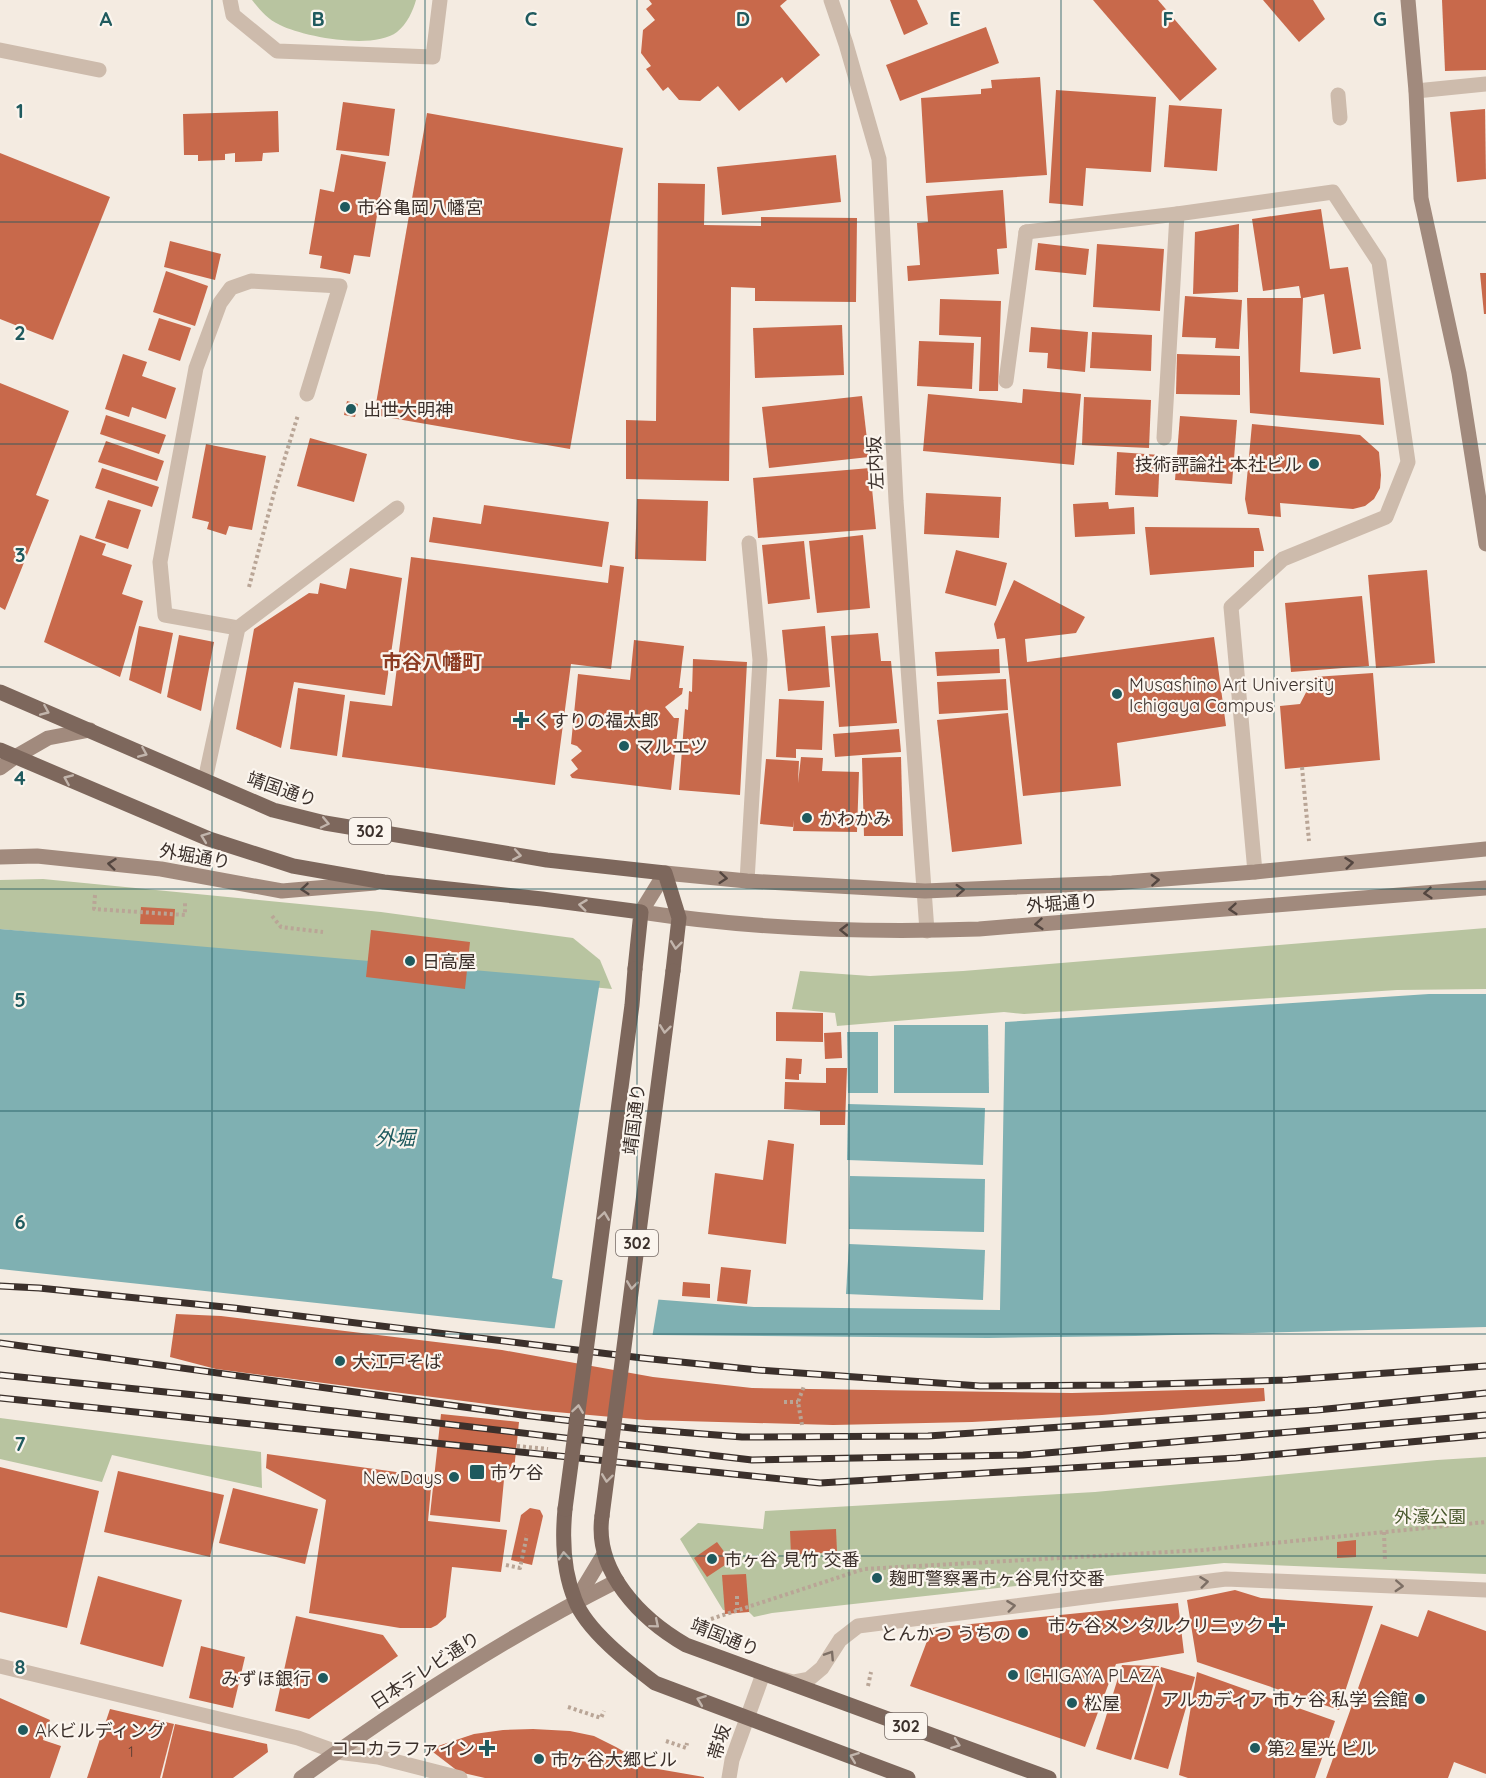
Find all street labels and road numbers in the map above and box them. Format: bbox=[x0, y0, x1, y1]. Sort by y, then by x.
street label: 左内坂 bbox=[862, 435, 888, 491]
street label: 靖国通り bbox=[244, 766, 320, 812]
road number: 302 bbox=[349, 818, 391, 844]
street label: 外堀通り bbox=[158, 838, 232, 874]
street label: 外堀通り bbox=[1025, 888, 1099, 918]
street label: 靖国通り bbox=[618, 1082, 650, 1156]
road number: 302 bbox=[616, 1230, 658, 1256]
street label: 靖国通り bbox=[687, 1613, 763, 1661]
street label: 日本テレビ通り bbox=[366, 1626, 484, 1714]
road number: 302 bbox=[885, 1713, 927, 1739]
street label: 帯坂 bbox=[703, 1721, 735, 1763]

